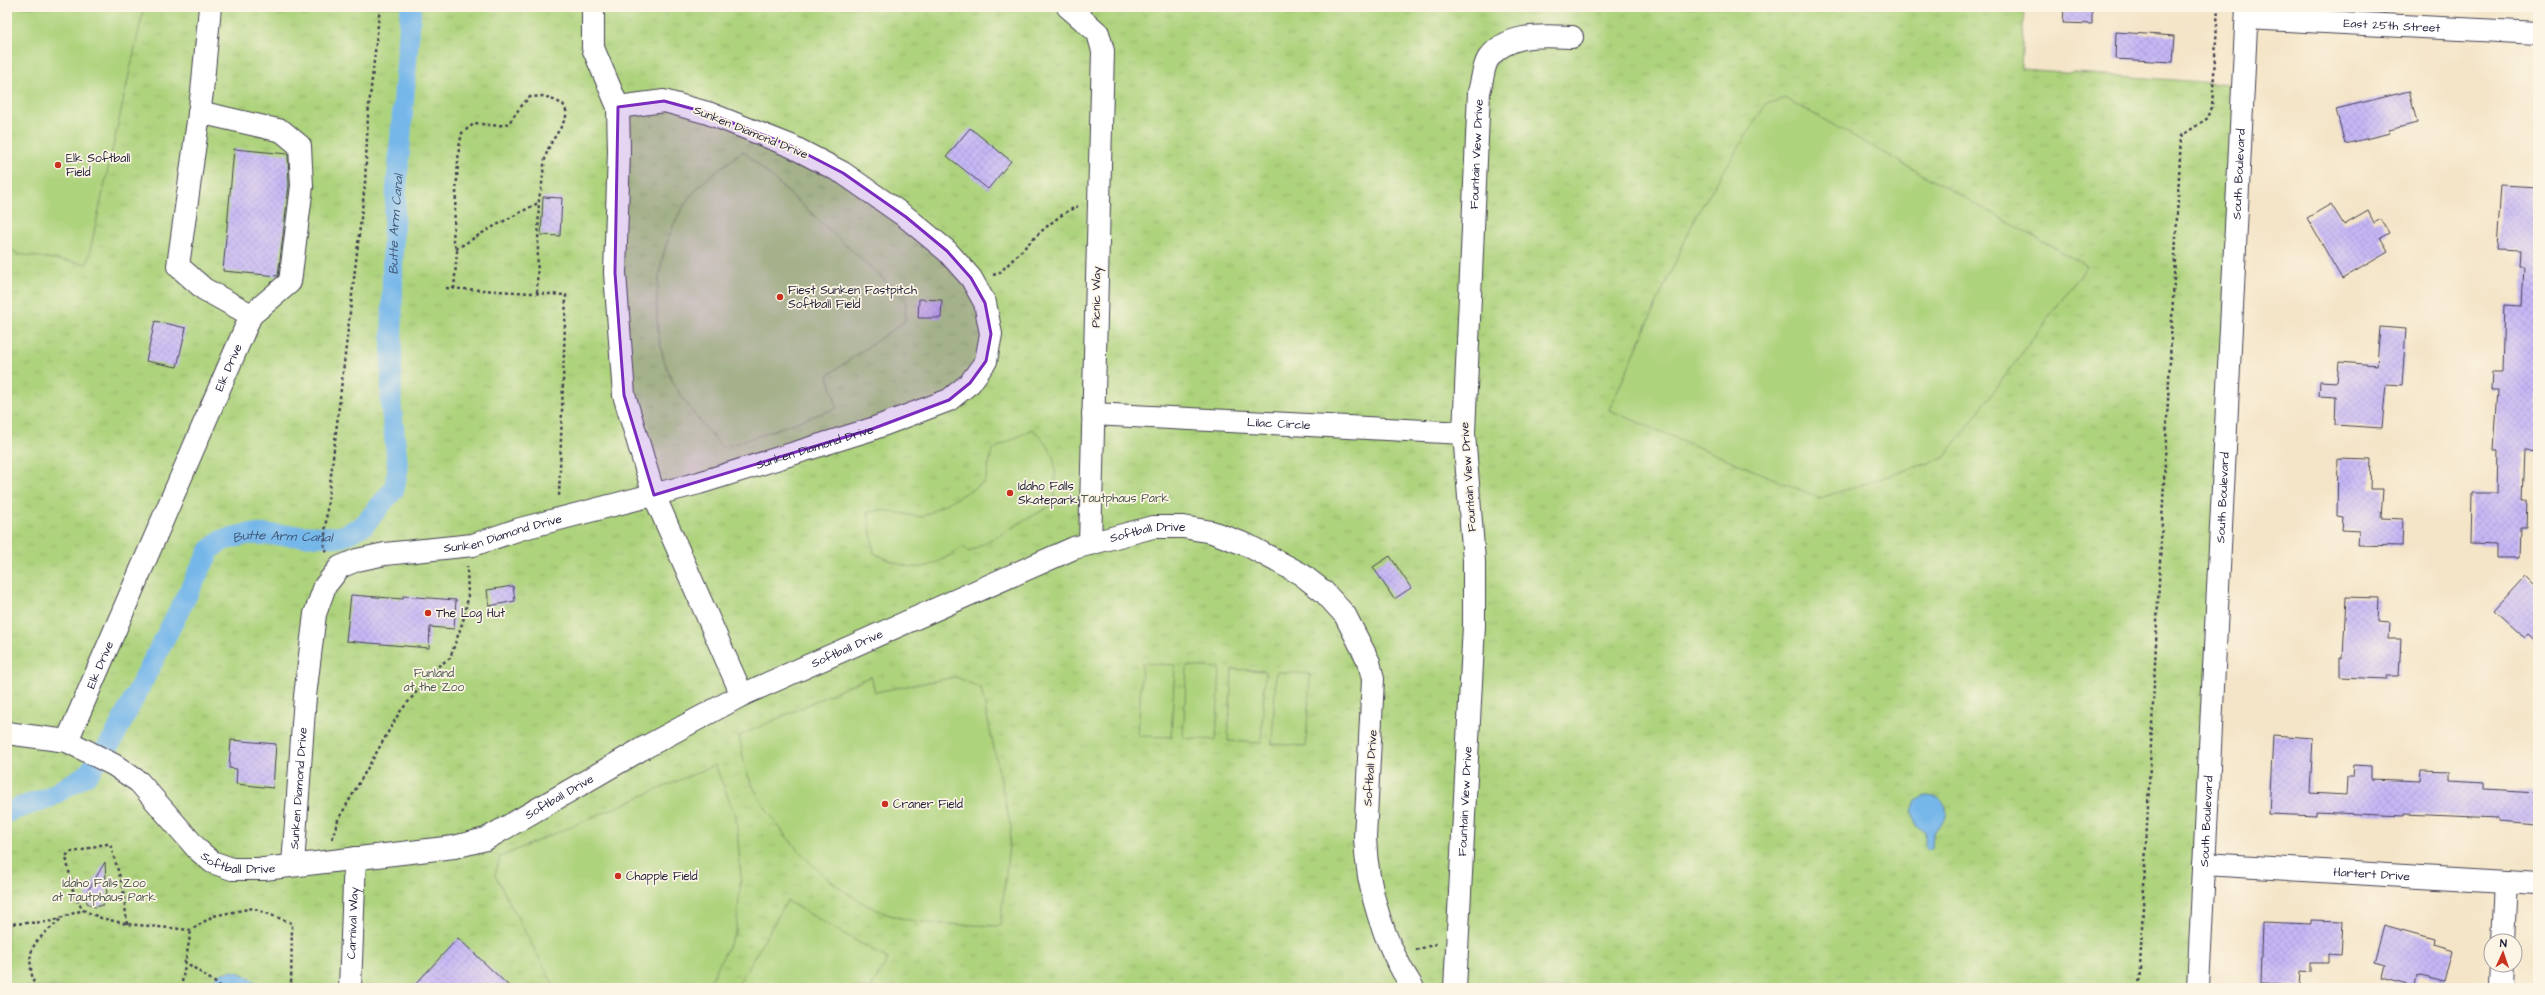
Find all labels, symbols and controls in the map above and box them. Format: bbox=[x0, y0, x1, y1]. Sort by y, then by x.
street label: East 25th Street bbox=[2343, 15, 2441, 37]
street label: Fountain View Drive bbox=[1466, 98, 1488, 210]
street label: Sunken Diamond Drive bbox=[691, 102, 811, 163]
street label: South Boulevard bbox=[2228, 128, 2250, 220]
place label: Elk Softball Field bbox=[66, 150, 130, 181]
marker: Elk Softball Field bbox=[53, 160, 63, 170]
water label: Butte Arm Canal bbox=[385, 172, 408, 275]
street label: Picnic Way bbox=[1087, 266, 1107, 328]
place label: Fiest Sunken Fastpitch Softball Field bbox=[788, 282, 917, 313]
marker: Fiest Sunken Fastpitch Softball Field bbox=[775, 292, 785, 302]
street label: Elk Drive bbox=[211, 341, 247, 394]
street label: Lilac Circle bbox=[1247, 414, 1311, 434]
street label: Sunken Diamond Drive bbox=[754, 421, 876, 474]
street label: Fountain View Drive bbox=[1456, 421, 1481, 532]
street label: South Boulevard bbox=[2212, 452, 2234, 544]
place label: Idaho Falls Skatepark bbox=[1018, 478, 1078, 509]
marker: Idaho Falls Skatepark bbox=[1005, 488, 1015, 498]
park label: Tautphaus Park bbox=[1081, 490, 1170, 507]
street label: Sunken Diamond Drive bbox=[443, 510, 564, 557]
street label: Softball Drive bbox=[1108, 519, 1186, 547]
water label: Butte Arm Canal bbox=[230, 526, 335, 547]
place label: The Log Hut bbox=[436, 605, 505, 623]
marker: The Log Hut bbox=[423, 608, 433, 618]
street label: Softball Drive bbox=[809, 625, 886, 672]
street label: Elk Drive bbox=[83, 638, 118, 691]
park label: Funland at the Zoo bbox=[404, 665, 465, 696]
street label: Sunken Diamond Drive bbox=[286, 726, 312, 850]
street label: Softball Drive bbox=[1359, 729, 1382, 807]
street label: Fountain View Drive bbox=[1454, 745, 1477, 857]
street label: Softball Drive bbox=[522, 770, 597, 824]
street label: South Boulevard bbox=[2196, 775, 2218, 867]
place label: Craner Field bbox=[893, 796, 963, 813]
marker: Craner Field bbox=[880, 799, 890, 809]
street label: Softball Drive bbox=[197, 848, 277, 878]
street label: Hartert Drive bbox=[2333, 864, 2411, 885]
place label: Chapple Field bbox=[626, 868, 698, 885]
marker: Chapple Field bbox=[613, 871, 623, 881]
park label: Idaho Falls Zoo at Tautphaus Park bbox=[52, 875, 156, 906]
street label: Carnival Way bbox=[343, 886, 364, 959]
north arrow bbox=[2483, 933, 2523, 973]
text: N bbox=[2500, 936, 2507, 951]

